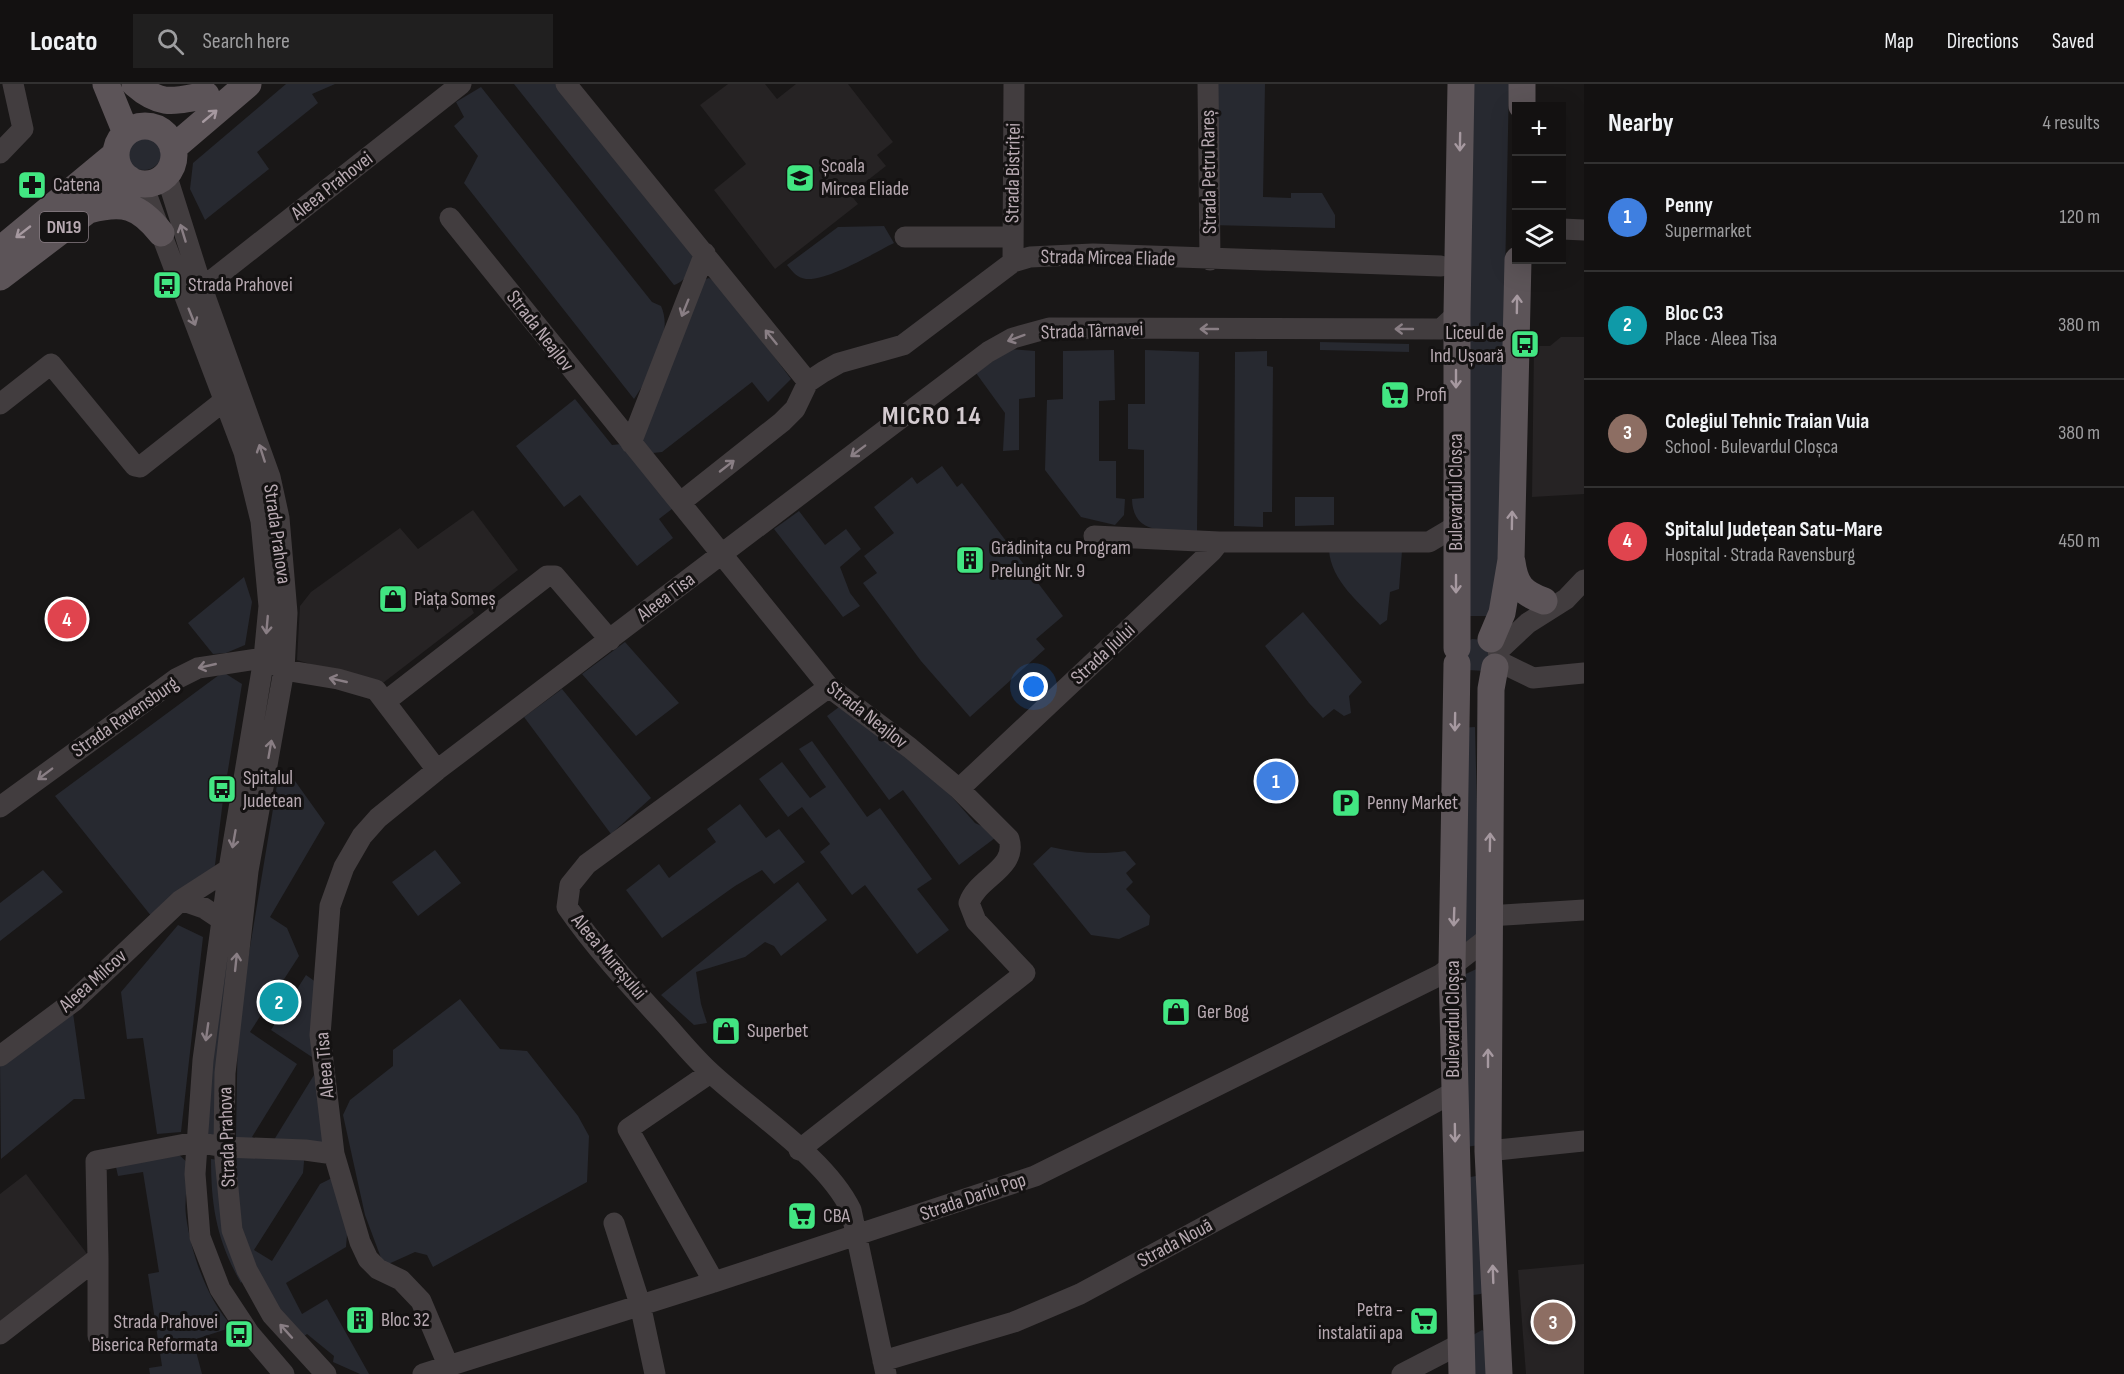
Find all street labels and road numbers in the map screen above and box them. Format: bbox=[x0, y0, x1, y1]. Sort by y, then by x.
street label: Strada Petru Rareș bbox=[1196, 110, 1222, 234]
street label: Strada Bistriței bbox=[1000, 123, 1026, 223]
street label: Aleea Prahovei bbox=[286, 147, 378, 226]
road number: DN19 bbox=[40, 212, 88, 242]
street label: Strada Mircea Eliade bbox=[1040, 245, 1176, 271]
street label: Strada Neajlov bbox=[501, 286, 579, 376]
street label: Strada Târnavei bbox=[1040, 317, 1144, 345]
street label: Bulevardul Cloșca bbox=[1444, 433, 1468, 551]
street label: Strada Prahova bbox=[258, 483, 296, 585]
street label: Aleea Tisa bbox=[632, 568, 700, 627]
street label: Strada Jiului bbox=[1066, 618, 1140, 690]
street label: Strada Ravensburg bbox=[67, 671, 183, 763]
street label: Strada Neajlov bbox=[822, 676, 912, 754]
street label: Aleea Mureșului bbox=[566, 908, 652, 1005]
street label: Aleea Milcov bbox=[54, 944, 132, 1018]
street label: Bulevardul Cloșca bbox=[1441, 960, 1465, 1078]
street label: Aleea Tisa bbox=[310, 1031, 340, 1100]
street label: Strada Prahova bbox=[213, 1086, 241, 1188]
street label: Strada Dariu Pop bbox=[917, 1168, 1029, 1226]
street label: Strada Nouă bbox=[1133, 1213, 1217, 1273]

